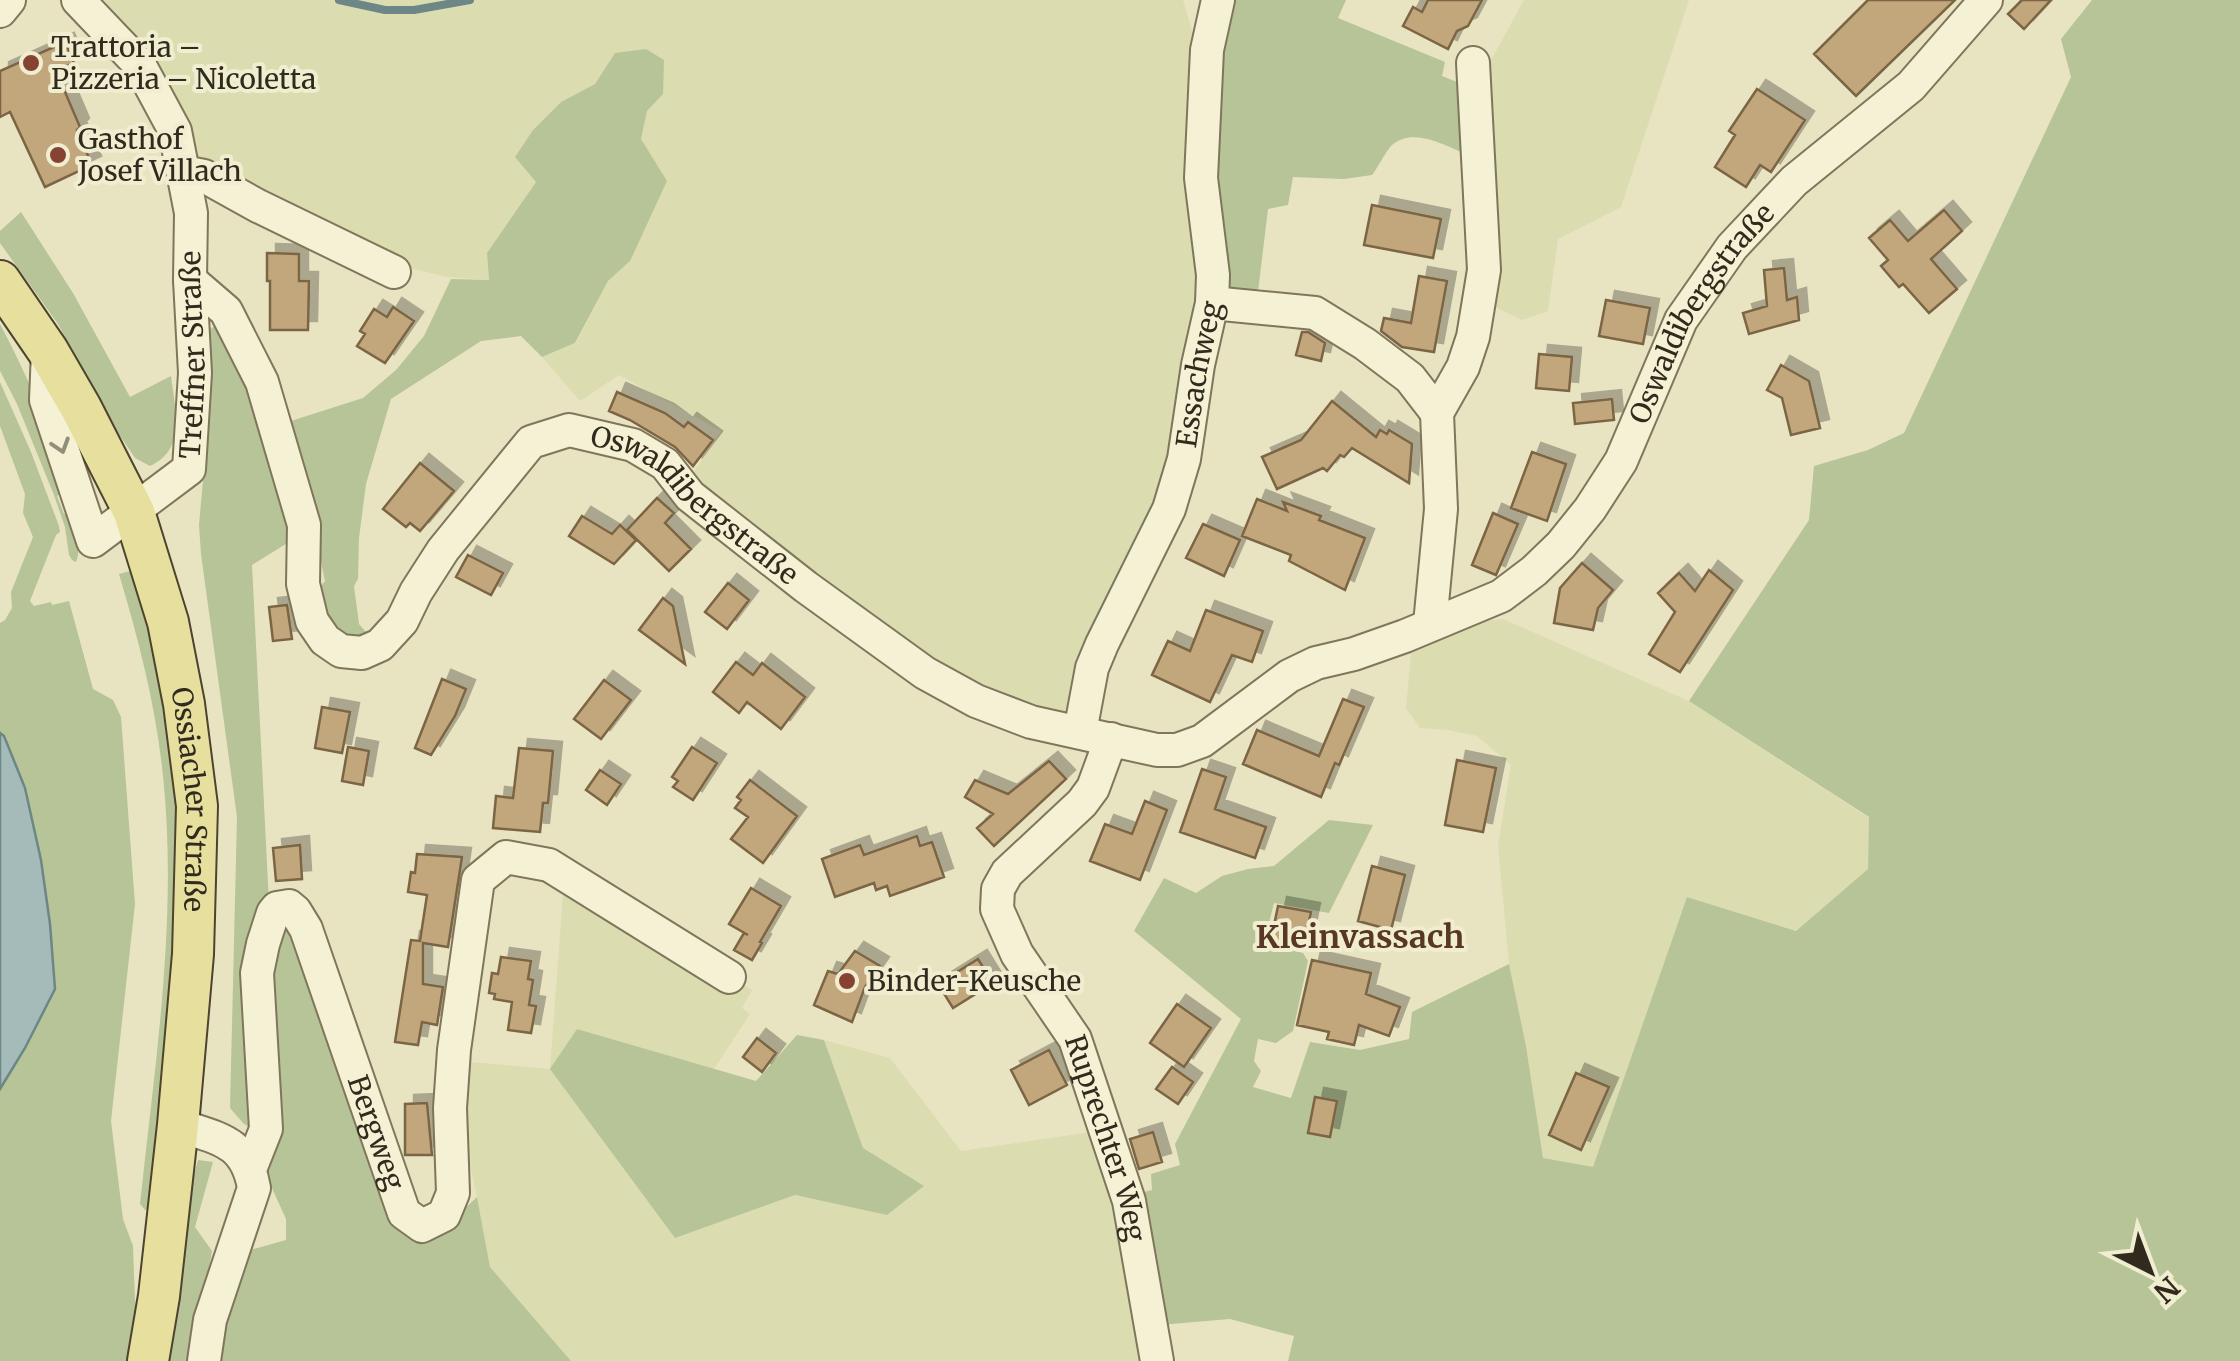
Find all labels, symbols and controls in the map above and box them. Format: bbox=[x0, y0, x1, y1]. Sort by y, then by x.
place label: Trattoria – Pizzeria – Nicoletta bbox=[51, 29, 316, 97]
marker: Trattoria – Pizzeria – Nicoletta bbox=[20, 52, 42, 74]
place label: Gasthof Josef Villach bbox=[77, 121, 242, 189]
marker: Gasthof Josef Villach bbox=[47, 144, 69, 166]
street label: Oswaldibergstraße bbox=[1621, 195, 1782, 429]
street label: Treffner Straße bbox=[172, 251, 213, 460]
street label: Essachweg bbox=[1168, 298, 1230, 450]
street label: Oswaldibergstraße bbox=[587, 418, 806, 592]
one-way arrow bbox=[49, 436, 69, 453]
street label: Ossiacher Straße bbox=[163, 684, 215, 912]
district label: Kleinvassach bbox=[1256, 917, 1464, 957]
place label: Binder-Keusche bbox=[867, 963, 1081, 999]
marker: Binder-Keusche bbox=[836, 970, 858, 992]
street label: Ruprechter Weg bbox=[1057, 1030, 1154, 1244]
street label: Bergweg bbox=[340, 1070, 413, 1195]
north arrow bbox=[2100, 1221, 2200, 1321]
text: N bbox=[2146, 1269, 2187, 1310]

